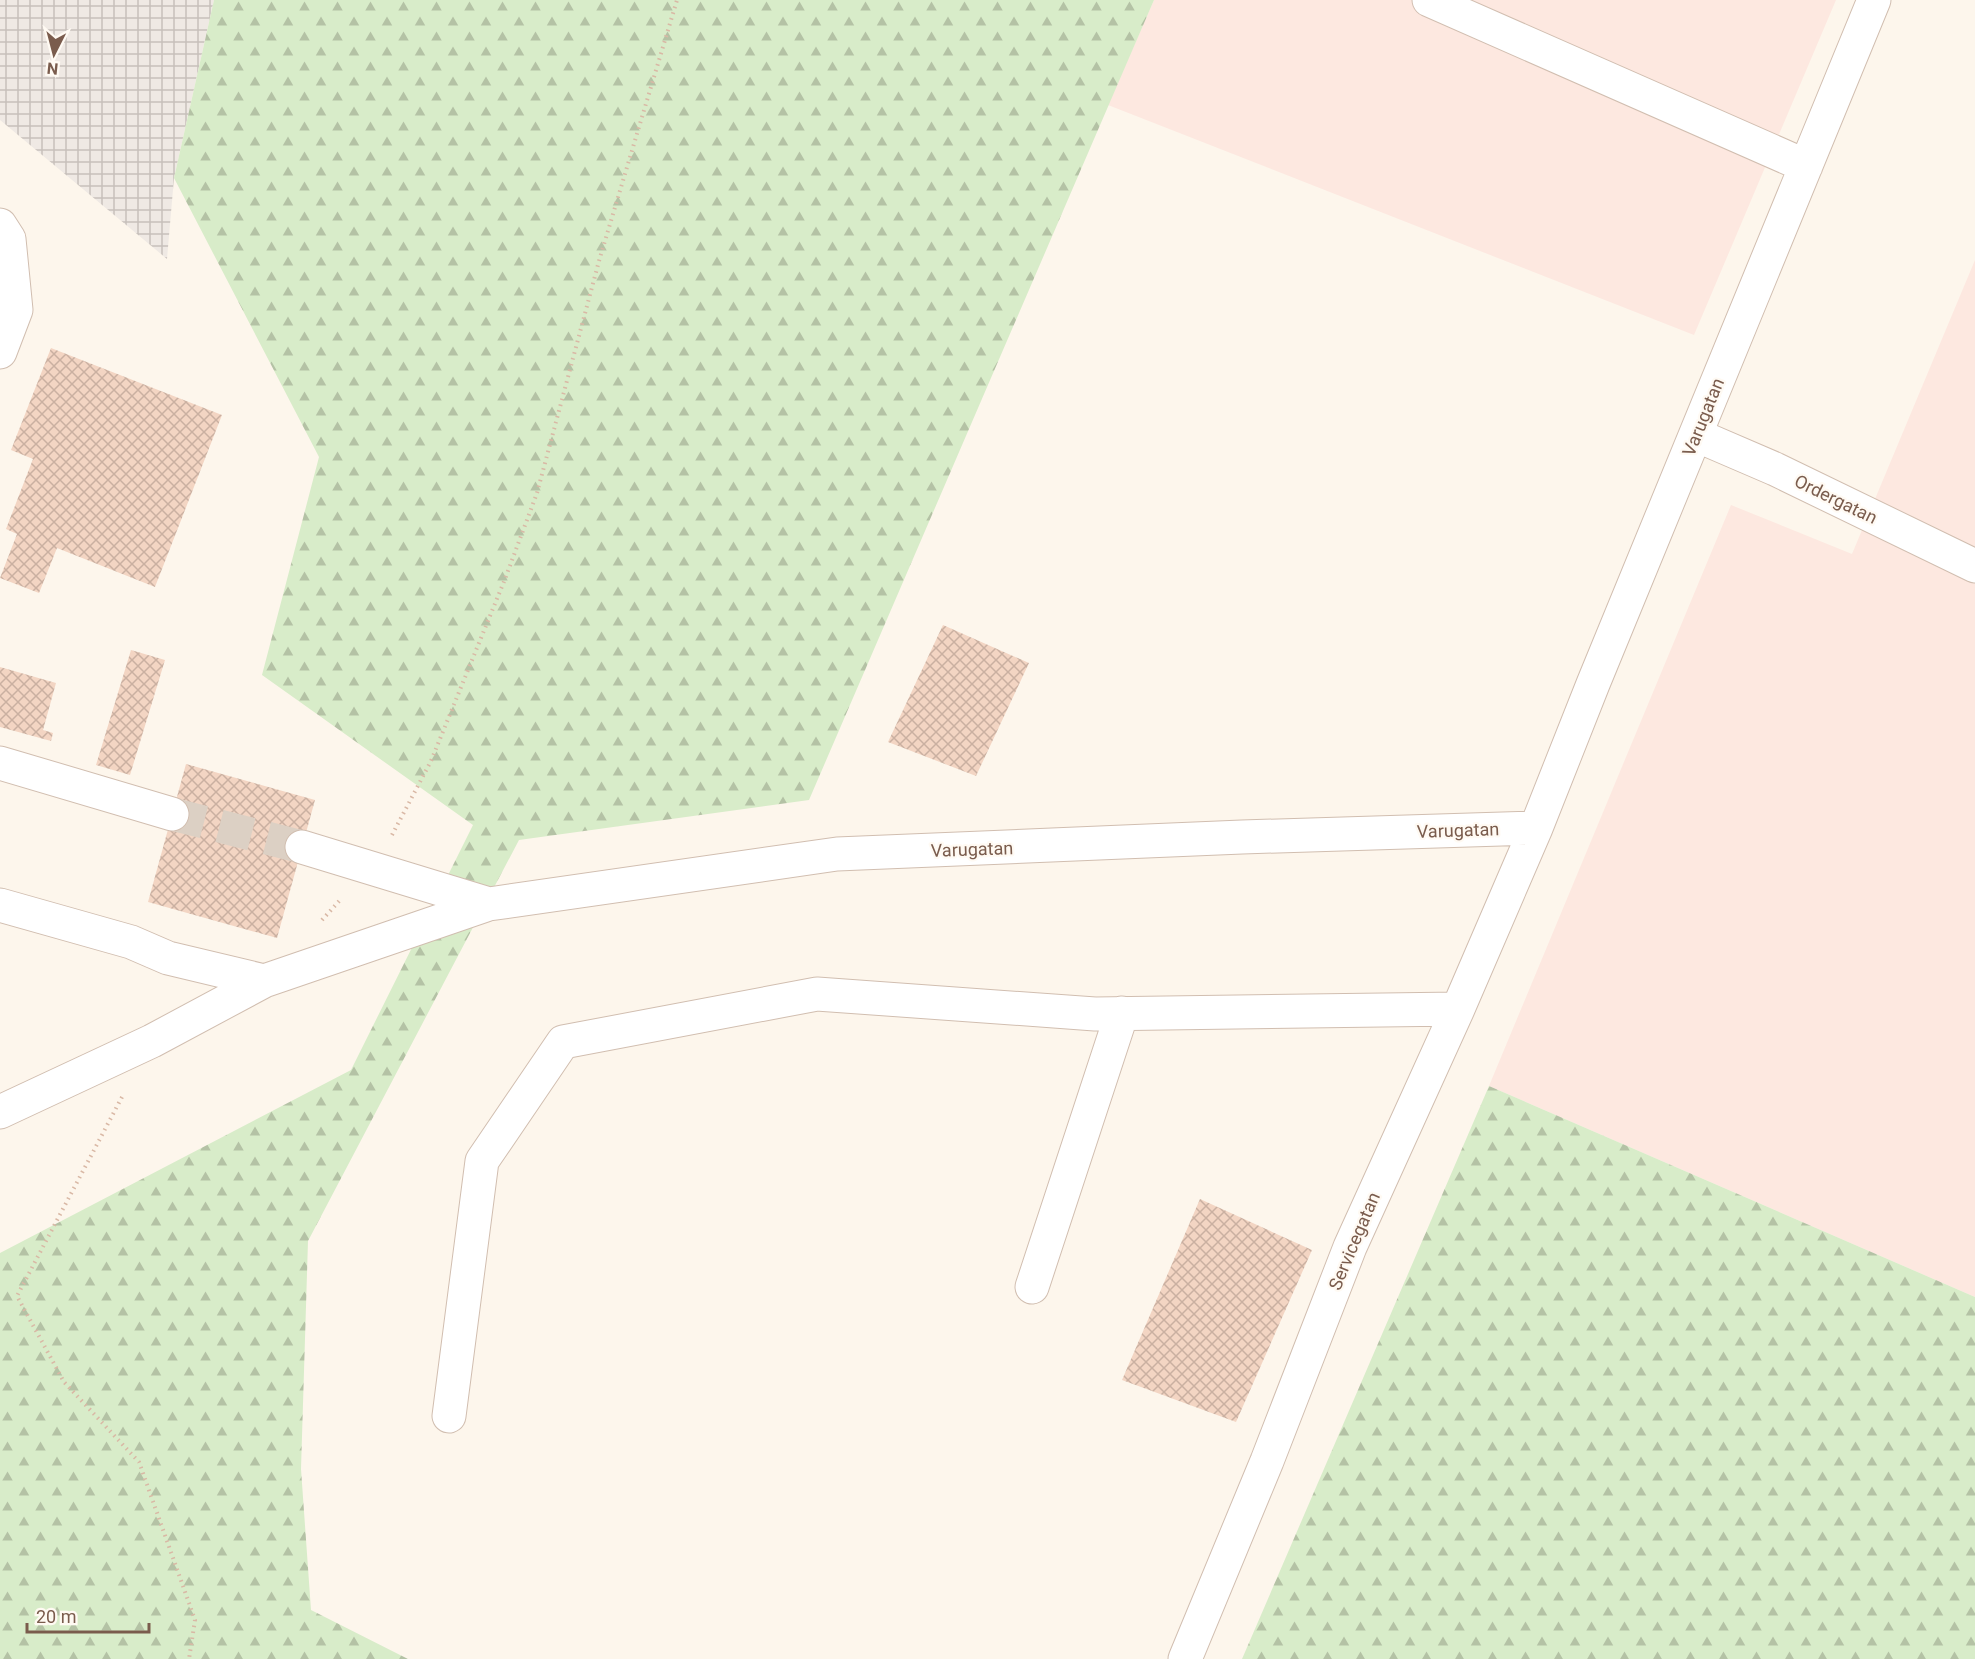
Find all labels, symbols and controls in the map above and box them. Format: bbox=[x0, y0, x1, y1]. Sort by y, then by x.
north arrow bbox=[24, 24, 84, 84]
text: N bbox=[46, 58, 59, 78]
street label: Varugatan bbox=[1678, 375, 1728, 459]
street label: Ordergatan bbox=[1791, 470, 1881, 528]
street label: Varugatan bbox=[1416, 818, 1500, 842]
street label: Varugatan bbox=[930, 837, 1014, 861]
street label: Servicegatan bbox=[1324, 1189, 1384, 1293]
scale bar bbox=[27, 1596, 148, 1634]
text: 20 m bbox=[36, 1606, 76, 1627]

